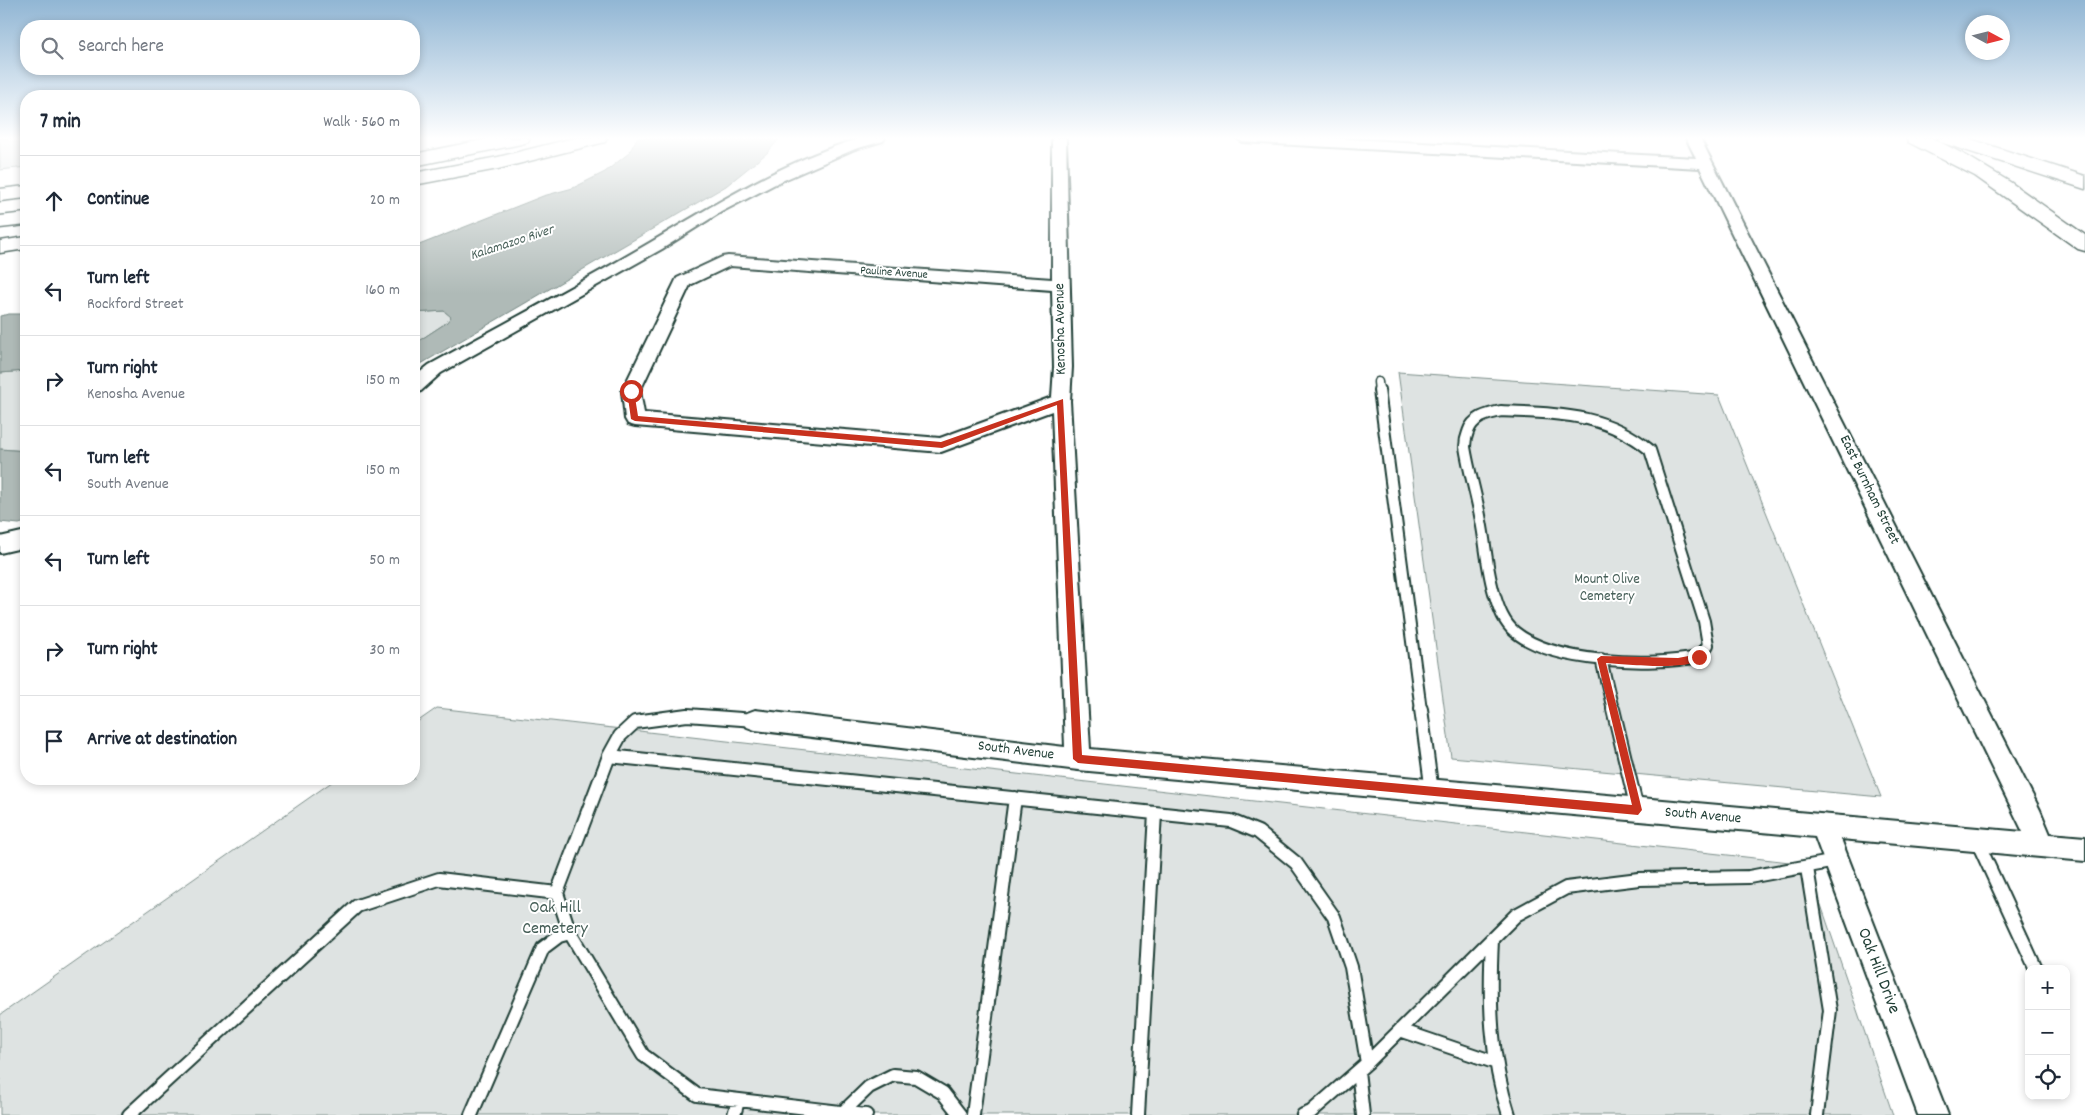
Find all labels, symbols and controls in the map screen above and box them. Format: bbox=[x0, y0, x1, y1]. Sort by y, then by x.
north arrow bbox=[1965, 15, 2010, 60]
search box bbox=[20, 20, 420, 75]
icon: search bbox=[38, 34, 66, 62]
text: Search here bbox=[78, 34, 164, 61]
text: 7 min bbox=[40, 108, 81, 138]
text: Walk · 560 m bbox=[323, 111, 400, 134]
icon: ahead bbox=[40, 187, 68, 215]
text: Continue bbox=[87, 187, 149, 214]
text: 20 m bbox=[370, 189, 400, 212]
water label: Kalamazoo River bbox=[468, 220, 558, 266]
street label: Pauline Avenue bbox=[860, 262, 928, 284]
text: Turn left bbox=[87, 266, 150, 293]
icon: left bbox=[40, 277, 68, 305]
text: 160 m bbox=[365, 279, 400, 302]
street label: Kenosha Avenue bbox=[1049, 283, 1073, 375]
text: Rockford Street bbox=[87, 293, 184, 316]
text: Turn right bbox=[87, 356, 158, 383]
icon: right bbox=[40, 367, 68, 395]
text: 150 m bbox=[366, 369, 400, 392]
route start bbox=[620, 380, 643, 403]
text: Kenosha Avenue bbox=[87, 383, 185, 406]
street label: East Burnham Street bbox=[1833, 432, 1905, 549]
text: Turn left bbox=[87, 446, 150, 473]
icon: left bbox=[40, 457, 68, 485]
text: 150 m bbox=[366, 459, 400, 482]
text: South Avenue bbox=[87, 473, 169, 496]
icon: left bbox=[40, 547, 68, 575]
text: Turn left bbox=[87, 547, 150, 574]
text: 50 m bbox=[369, 549, 400, 572]
park label: Mount Olive Cemetery bbox=[1574, 569, 1640, 608]
icon: right bbox=[40, 637, 68, 665]
text: Turn right bbox=[87, 637, 158, 664]
text: 30 m bbox=[370, 639, 400, 662]
route end bbox=[1688, 646, 1711, 669]
icon: arrive bbox=[40, 727, 68, 755]
text: Arrive at destination bbox=[87, 727, 237, 754]
street label: South Avenue bbox=[977, 735, 1056, 767]
street label: South Avenue bbox=[1664, 802, 1743, 830]
park label: Oak Hill Cemetery bbox=[522, 896, 589, 942]
street label: Oak Hill Drive bbox=[1850, 924, 1906, 1018]
map controls bbox=[2025, 965, 2070, 1100]
button: + bbox=[2025, 965, 2070, 1010]
button: − bbox=[2025, 1010, 2070, 1055]
button: locate bbox=[2025, 1055, 2070, 1100]

